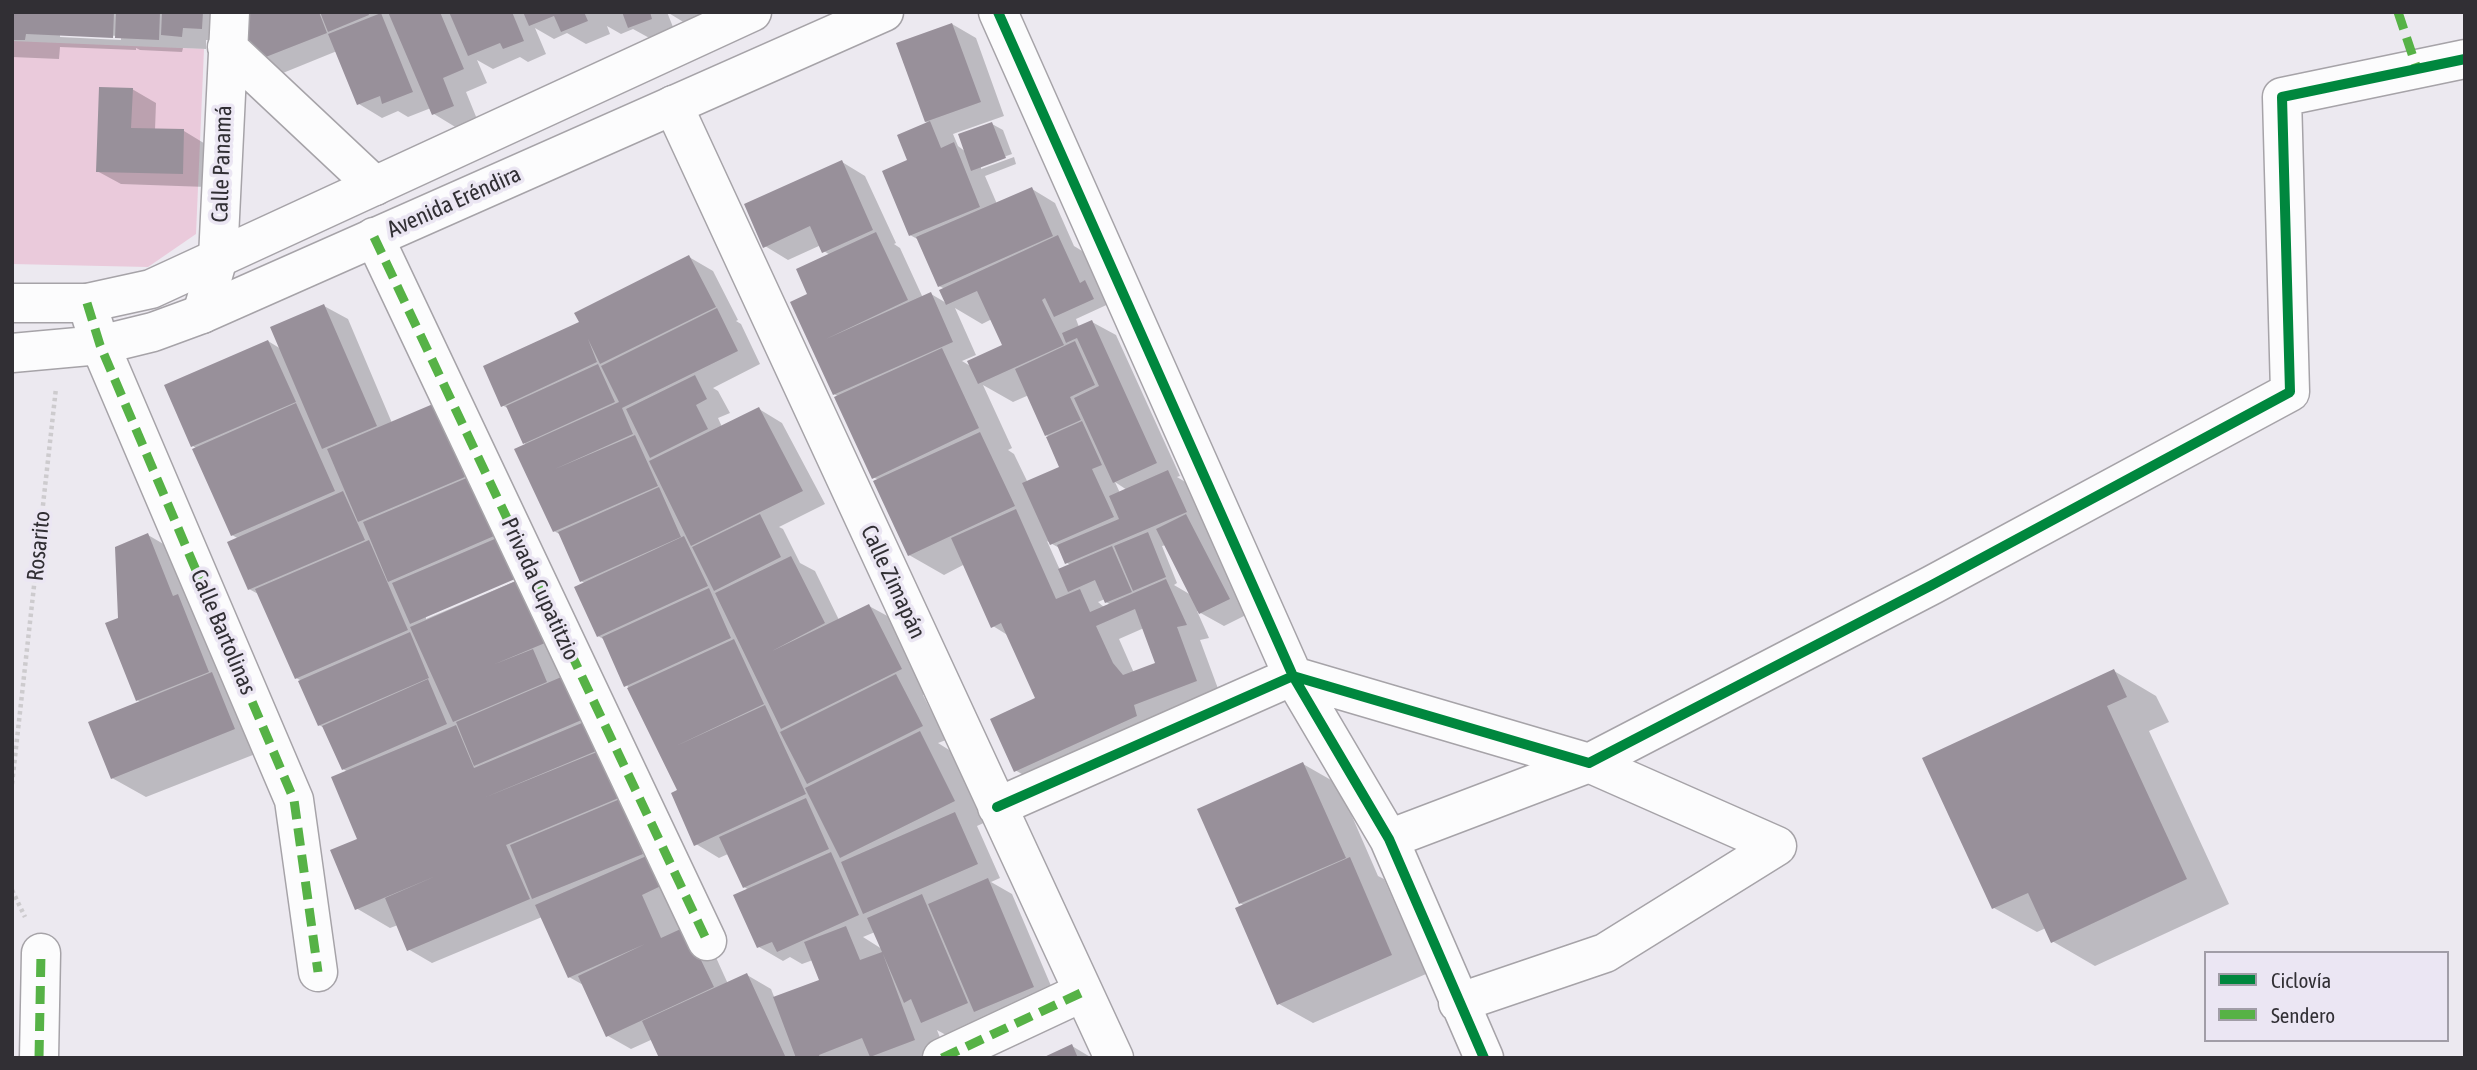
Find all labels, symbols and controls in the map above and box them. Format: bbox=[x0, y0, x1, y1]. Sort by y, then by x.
street label: Calle Panamá bbox=[206, 105, 238, 223]
street label: Avenida Eréndira bbox=[383, 160, 525, 244]
street label: Rosarito bbox=[22, 510, 56, 582]
street label: Privada Cupatitzio bbox=[495, 513, 585, 665]
street label: Calle Zimapán bbox=[855, 521, 931, 643]
street label: Calle Bartolinas bbox=[184, 565, 262, 699]
legend bbox=[2204, 951, 2449, 1042]
text: Ciclovía bbox=[2271, 968, 2331, 992]
text: Sendero bbox=[2271, 1003, 2335, 1027]

